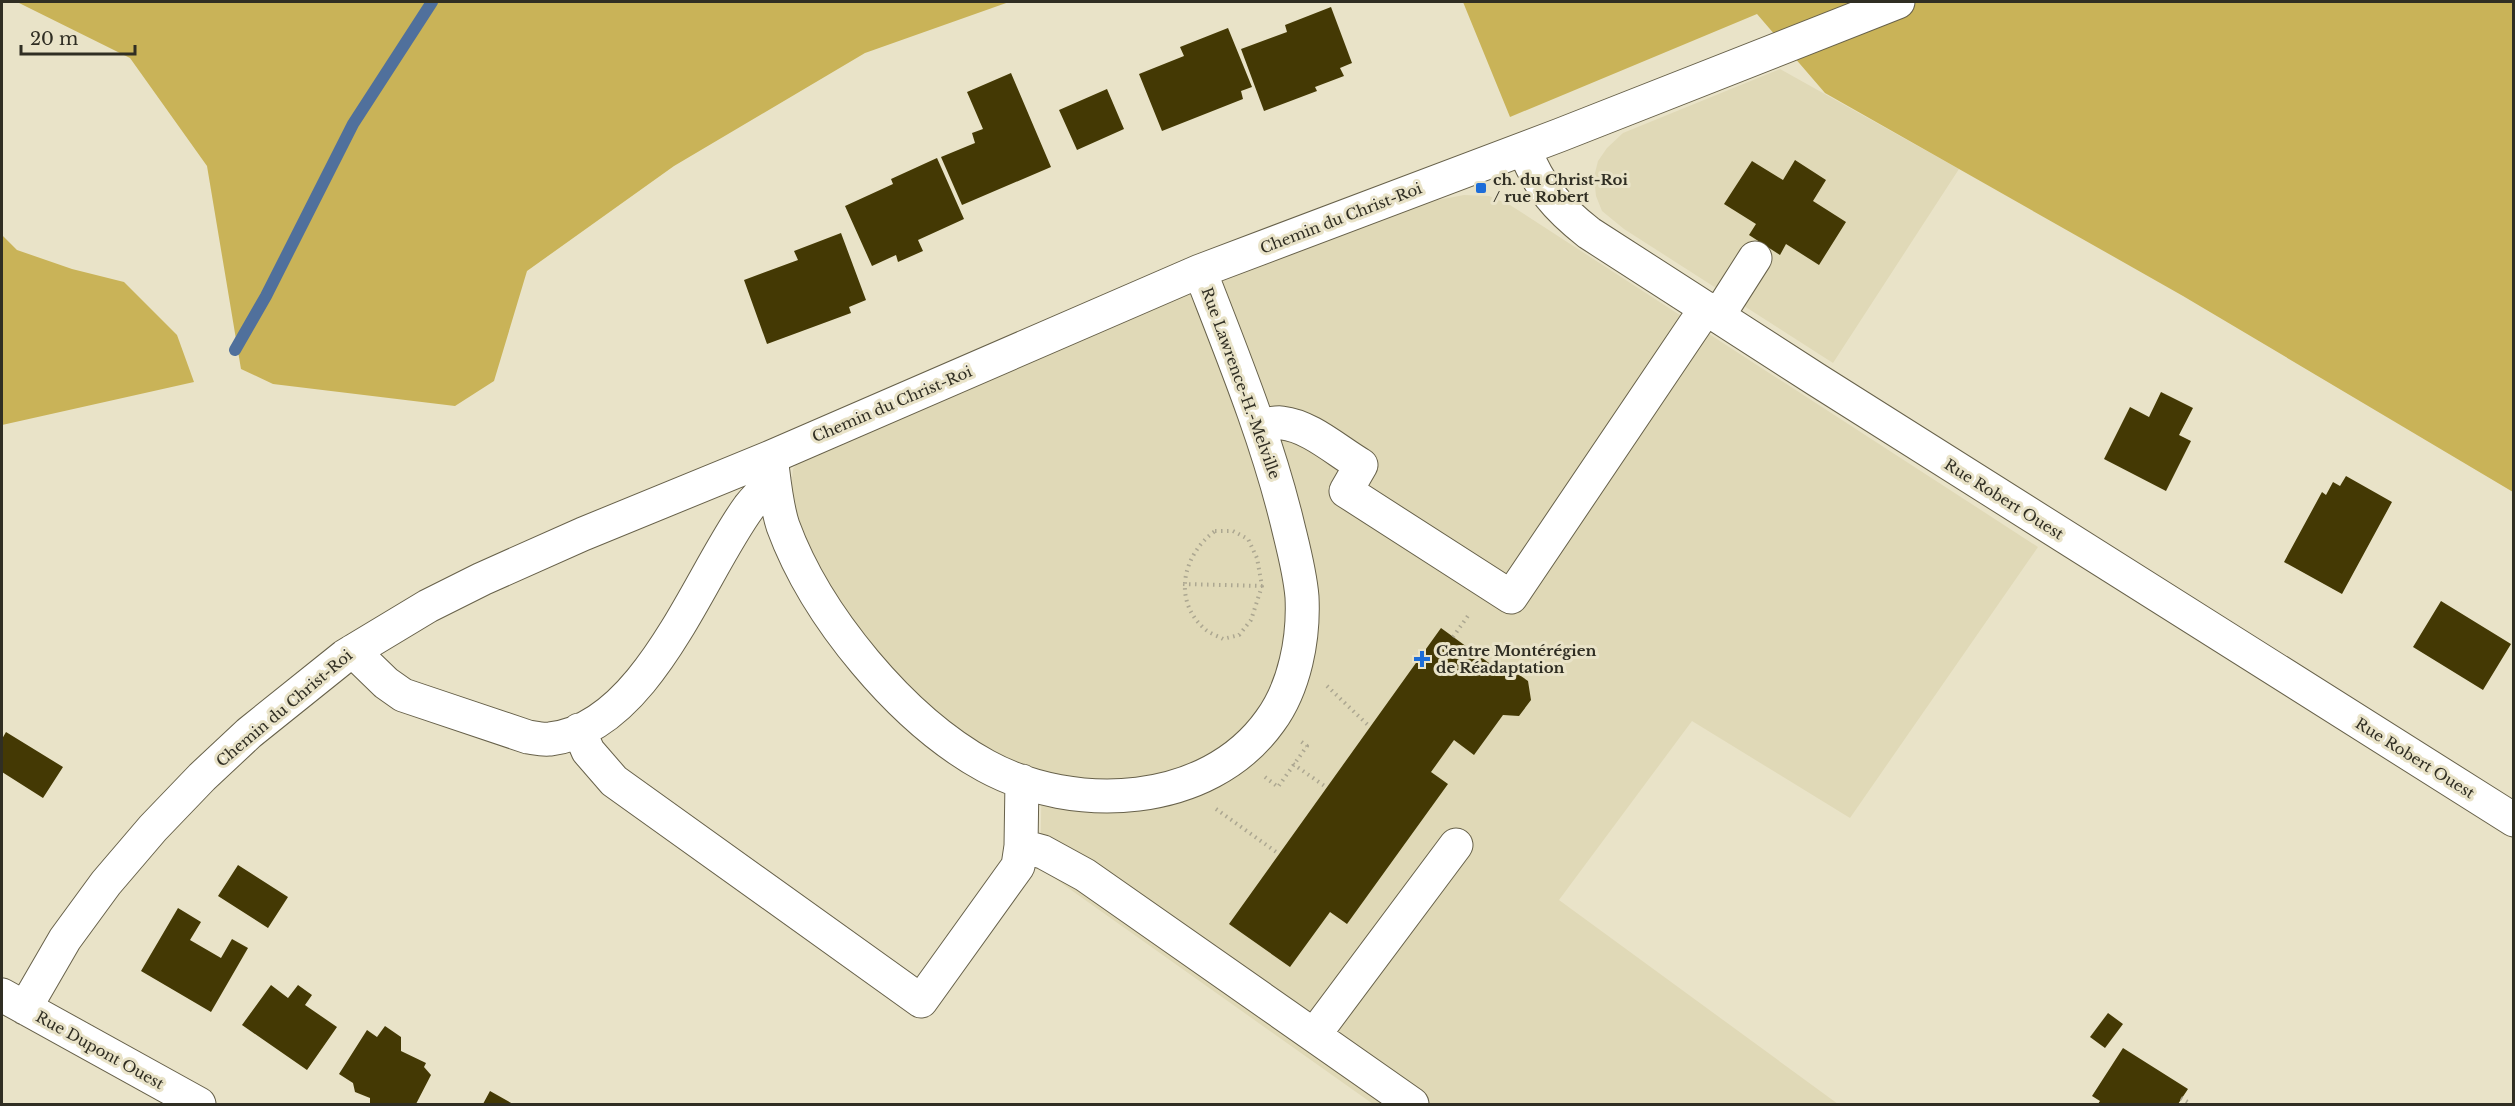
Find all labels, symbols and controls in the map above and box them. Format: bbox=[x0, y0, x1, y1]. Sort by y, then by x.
scale bar bbox=[21, 18, 135, 56]
text: 20 m bbox=[30, 28, 78, 50]
place label: ch. du Christ-Roi / rue Robert bbox=[1493, 170, 1628, 206]
street label: Chemin du Christ-Roi bbox=[1257, 178, 1425, 258]
marker: ch. du Christ-Roi / rue Robert bbox=[1474, 181, 1488, 195]
street label: Rue Lawrence-H.-Melville bbox=[1197, 285, 1285, 481]
street label: Chemin du Christ-Roi bbox=[809, 362, 975, 446]
street label: Rue Robert Ouest bbox=[1941, 455, 2067, 544]
place label: Centre Montérégien de Réadaptation bbox=[1436, 641, 1597, 677]
street label: Chemin du Christ-Roi bbox=[212, 646, 356, 770]
marker: Centre Montérégien de Réadaptation bbox=[1413, 650, 1431, 668]
street label: Rue Robert Ouest bbox=[2352, 714, 2478, 803]
street label: Rue Dupont Ouest bbox=[33, 1007, 168, 1093]

